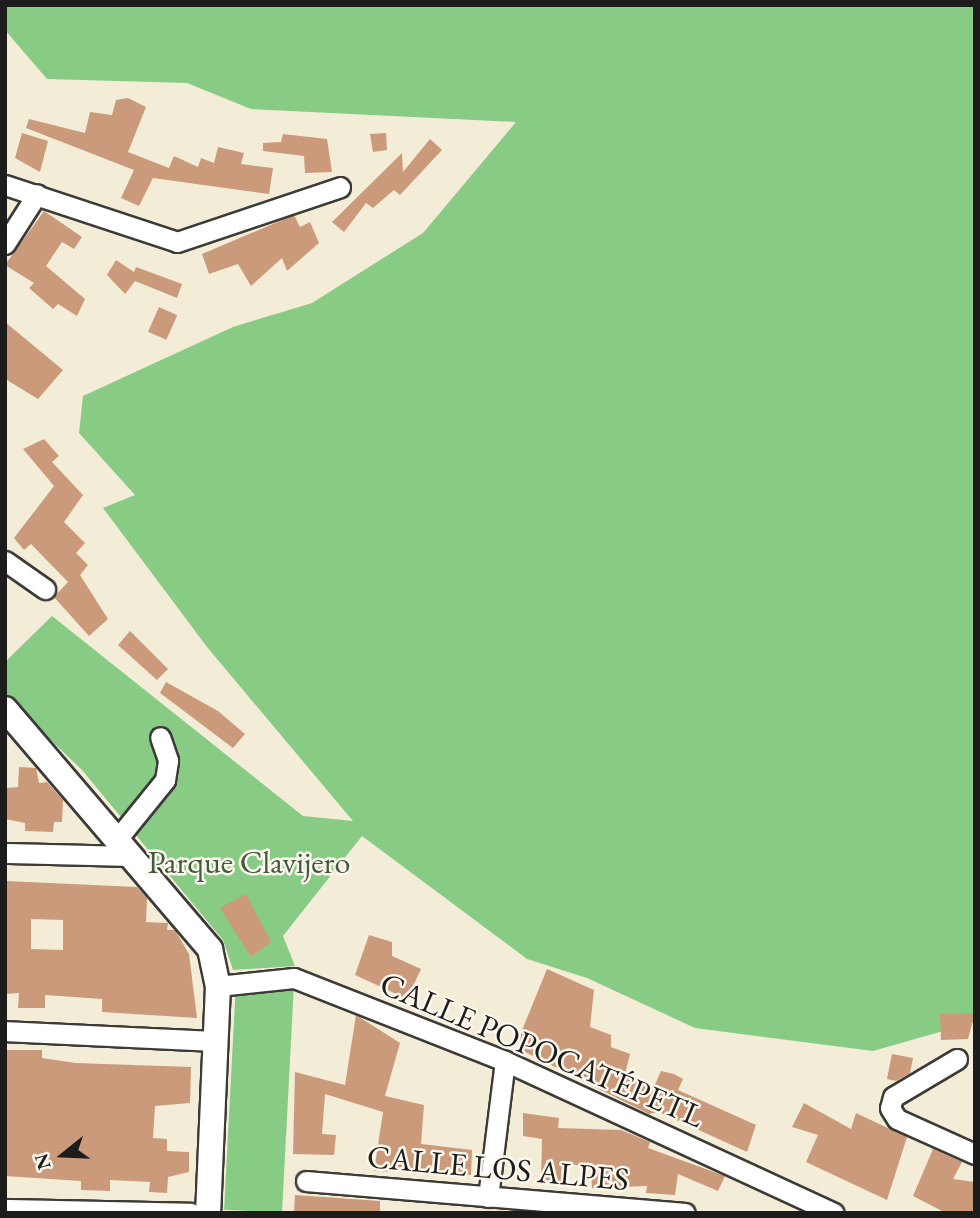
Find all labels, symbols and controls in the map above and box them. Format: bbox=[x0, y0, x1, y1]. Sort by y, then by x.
park label: Parque Clavijero bbox=[148, 843, 350, 881]
street label: CALLE POPOCATÉPETL bbox=[374, 964, 710, 1136]
north arrow bbox=[28, 1120, 98, 1190]
street label: CALLE LOS ALPES bbox=[366, 1137, 630, 1199]
text: N bbox=[28, 1150, 57, 1173]

